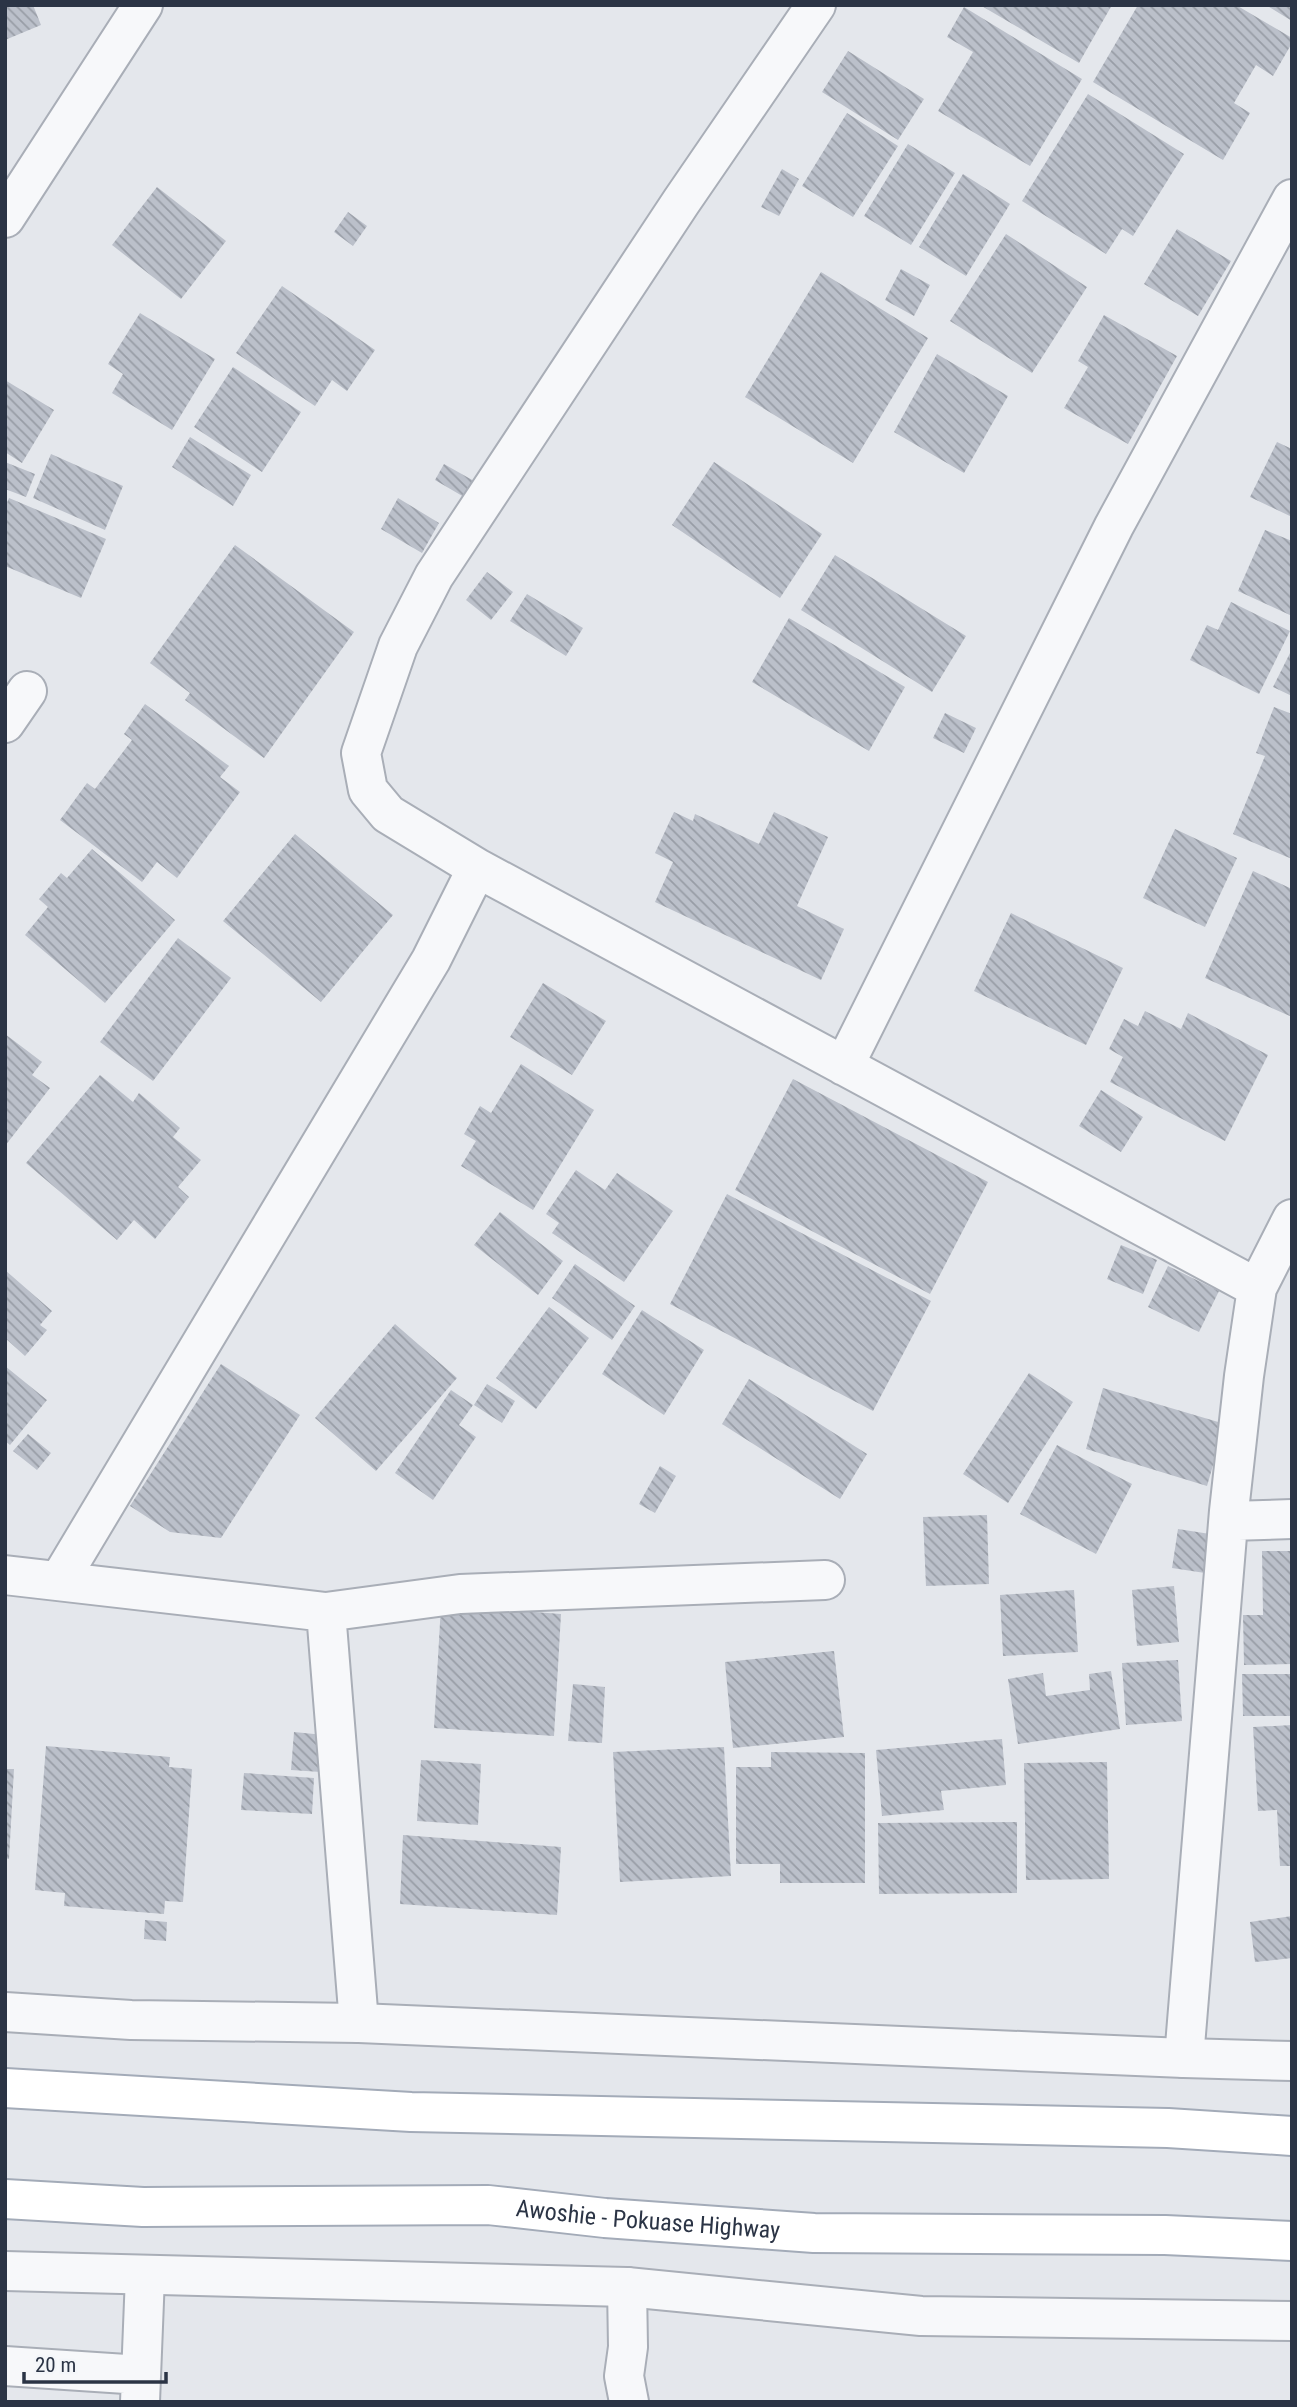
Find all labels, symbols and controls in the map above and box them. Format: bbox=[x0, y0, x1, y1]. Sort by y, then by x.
street label: Awoshie - Pokuase Highway bbox=[515, 2194, 781, 2245]
scale bar bbox=[24, 2340, 166, 2384]
text: 20 m bbox=[35, 2353, 76, 2377]

